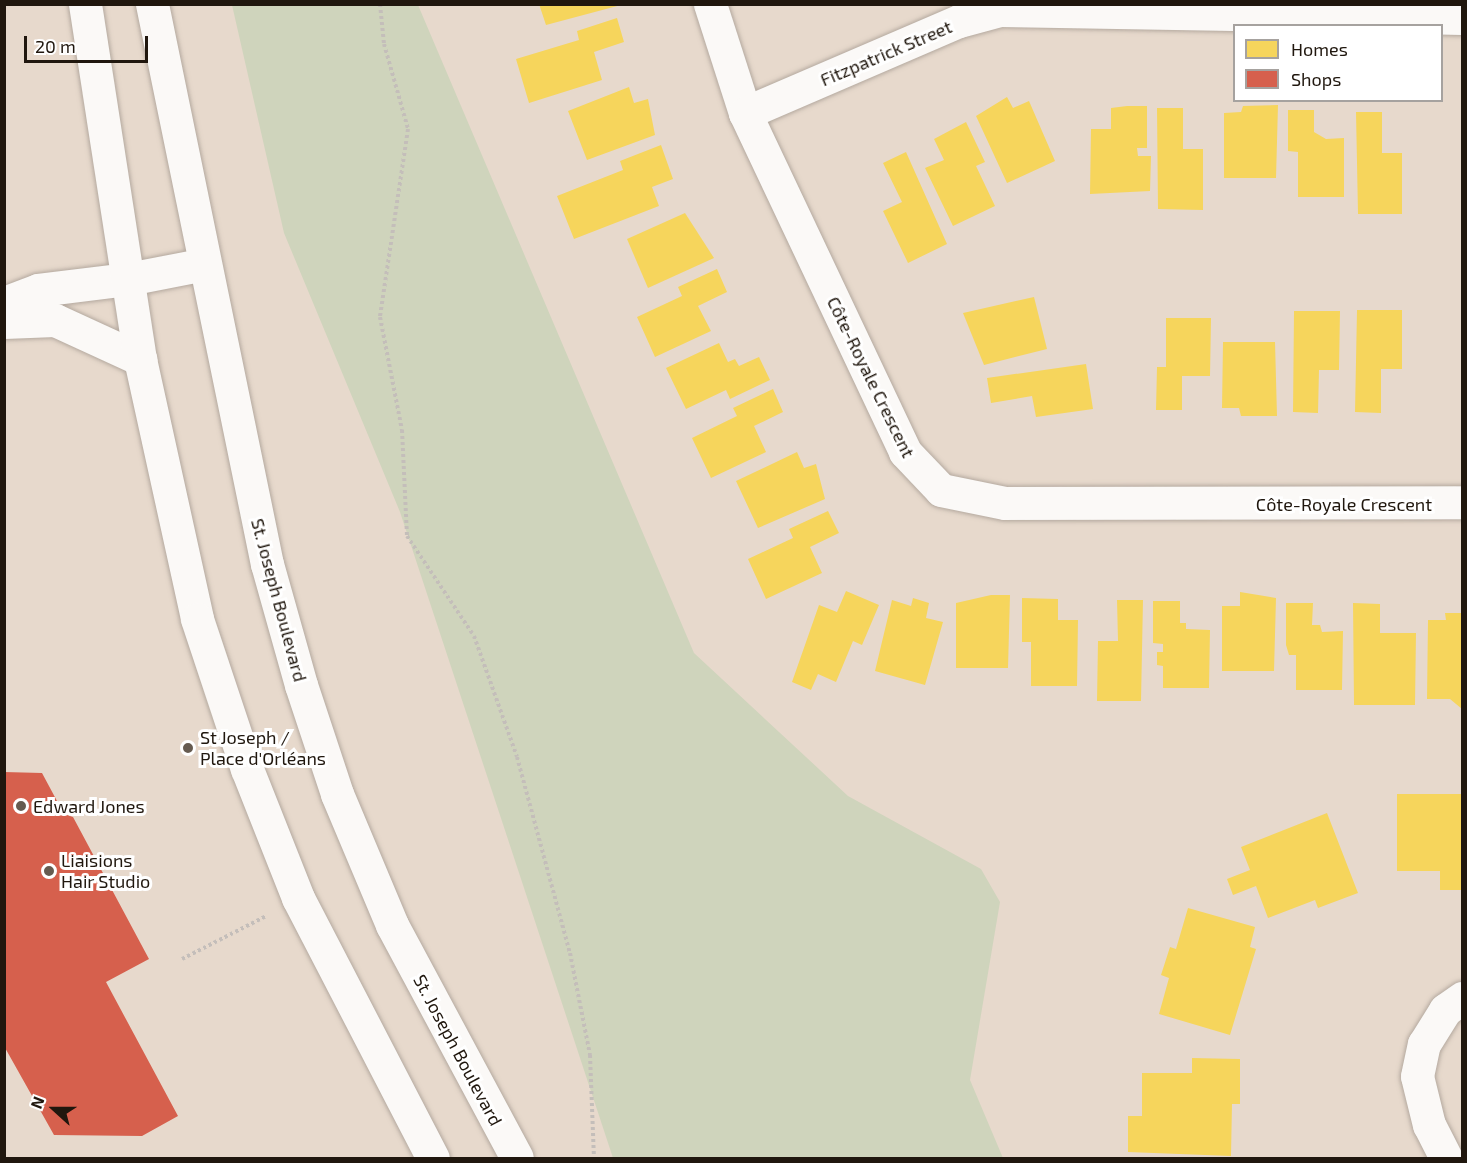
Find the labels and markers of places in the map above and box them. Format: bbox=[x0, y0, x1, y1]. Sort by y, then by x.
place label: St Joseph / Place d'Orléans bbox=[200, 727, 326, 770]
marker: St Joseph / Place d'Orléans bbox=[181, 741, 195, 755]
place label: Edward Jones bbox=[33, 795, 145, 817]
marker: Edward Jones bbox=[14, 799, 28, 813]
place label: Liaisions Hair Studio bbox=[61, 850, 151, 892]
marker: Liaisions Hair Studio bbox=[42, 864, 56, 878]

